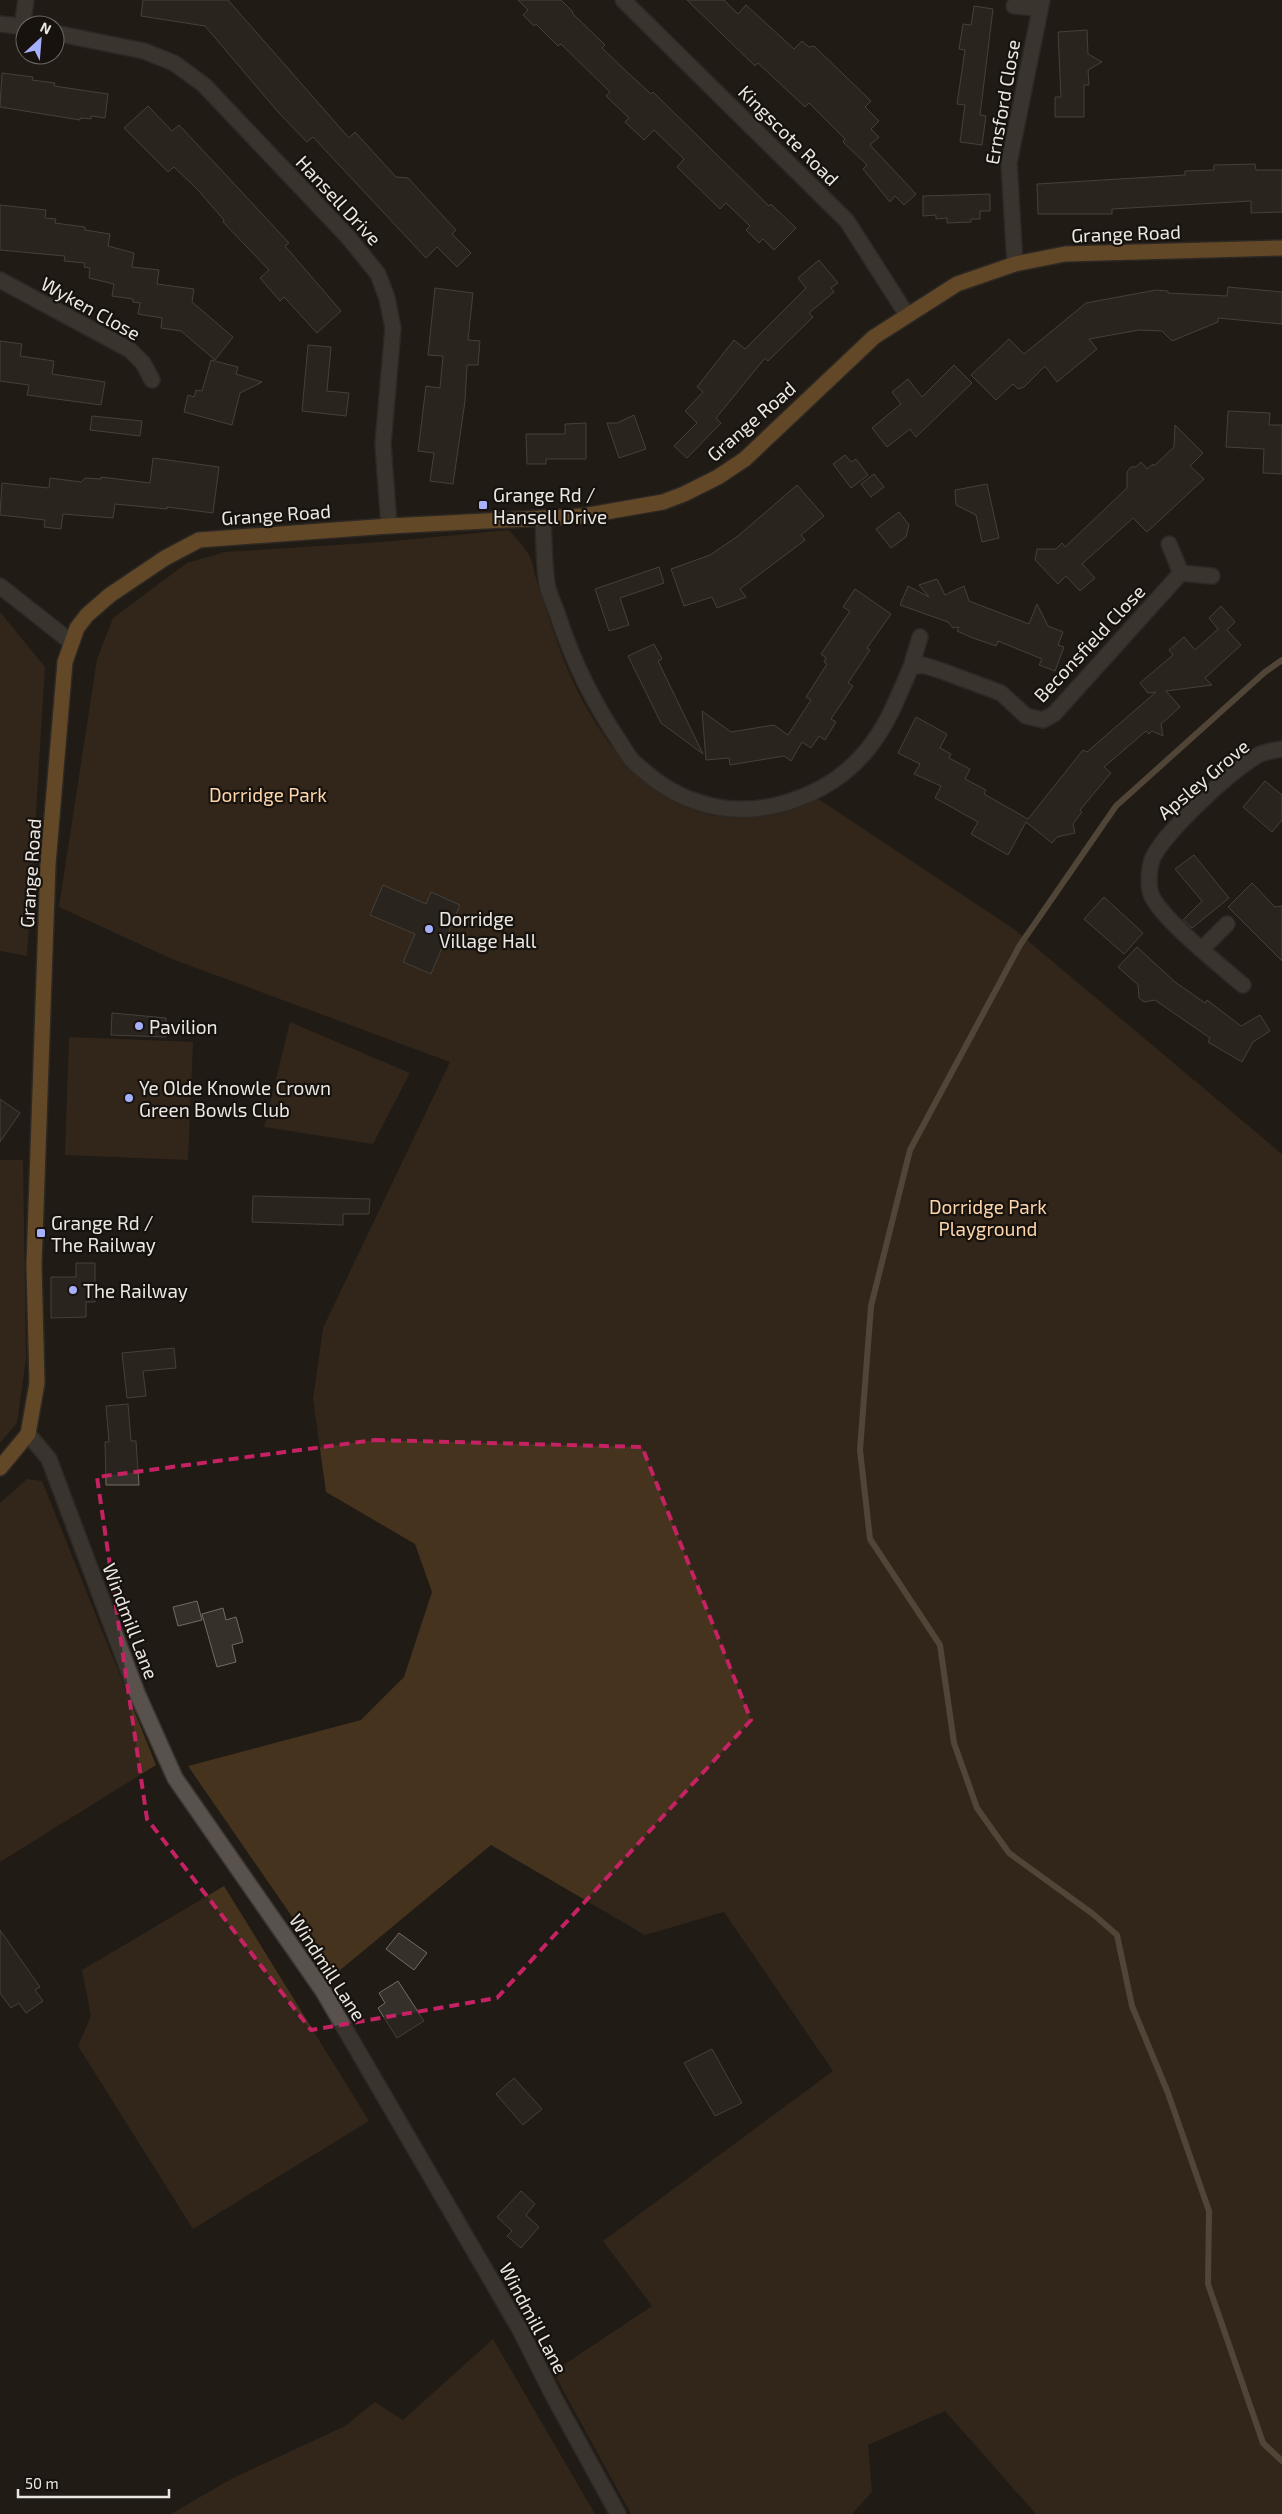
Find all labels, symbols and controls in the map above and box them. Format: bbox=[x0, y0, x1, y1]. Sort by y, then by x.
north arrow bbox=[15, 15, 65, 65]
text: N bbox=[38, 18, 54, 38]
street label: Ernsford Close bbox=[980, 38, 1024, 166]
street label: Kingscote Road bbox=[734, 80, 844, 190]
street label: Hansell Drive bbox=[292, 150, 386, 250]
street label: Grange Road bbox=[1071, 220, 1181, 246]
street label: Wyken Close bbox=[37, 271, 145, 345]
street label: Grange Road bbox=[702, 376, 800, 466]
place label: Grange Rd / Hansell Drive bbox=[493, 483, 607, 528]
street label: Grange Road bbox=[220, 499, 332, 529]
marker: Grange Rd / Hansell Drive bbox=[477, 499, 489, 511]
street label: Beconsfield Close bbox=[1029, 579, 1149, 707]
street label: Apsley Grove bbox=[1153, 734, 1253, 824]
park label: Dorridge Park bbox=[209, 783, 327, 806]
street label: Grange Road bbox=[15, 817, 45, 929]
place label: Dorridge Village Hall bbox=[439, 907, 537, 952]
marker: Dorridge Village Hall bbox=[423, 923, 435, 935]
place label: Pavilion bbox=[149, 1015, 218, 1038]
marker: Pavilion bbox=[133, 1020, 145, 1032]
place label: Ye Olde Knowle Crown Green Bowls Club bbox=[139, 1076, 331, 1121]
marker: Ye Olde Knowle Crown Green Bowls Club bbox=[123, 1092, 135, 1104]
park label: Dorridge Park Playground bbox=[929, 1195, 1047, 1240]
place label: Grange Rd / The Railway bbox=[51, 1211, 156, 1256]
marker: Grange Rd / The Railway bbox=[35, 1227, 47, 1239]
place label: The Railway bbox=[83, 1279, 188, 1302]
marker: The Railway bbox=[67, 1284, 79, 1296]
street label: Windmill Lane bbox=[98, 1560, 164, 1682]
street label: Windmill Lane bbox=[285, 1909, 371, 2025]
street label: Windmill Lane bbox=[495, 2259, 573, 2377]
scale bar bbox=[18, 2466, 169, 2498]
text: 50 m bbox=[25, 2474, 59, 2492]

